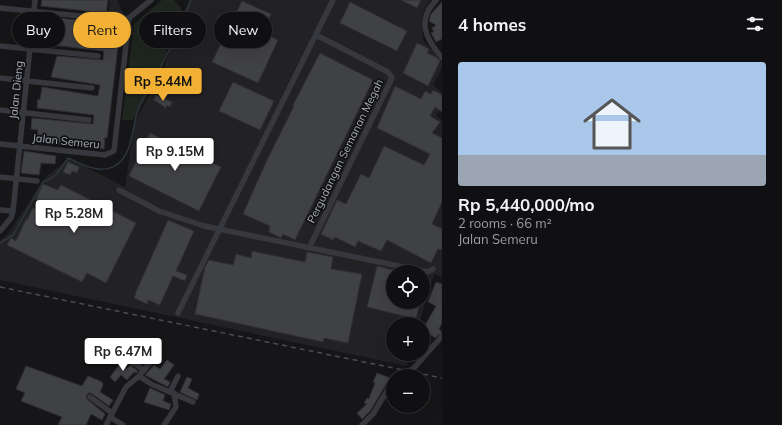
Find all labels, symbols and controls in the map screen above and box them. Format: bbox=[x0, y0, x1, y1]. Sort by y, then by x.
chip: Buy bbox=[12, 12, 65, 48]
chip: Rent bbox=[73, 12, 131, 48]
chip: Filters bbox=[139, 12, 206, 48]
chip: New bbox=[214, 12, 272, 48]
icon: filters bbox=[744, 13, 766, 35]
text: 4 homes bbox=[458, 14, 526, 35]
street label: Jalan Dieng bbox=[6, 60, 26, 120]
pin: Rp 5.44M bbox=[122, 68, 204, 102]
text: Rp 5.44M bbox=[134, 73, 192, 89]
street label: Pergudangan Semanan Megah bbox=[304, 77, 386, 225]
icon: home bbox=[576, 88, 648, 160]
street label: Jalan Semeru bbox=[32, 131, 100, 151]
pin: Rp 9.15M bbox=[134, 138, 216, 172]
text: Rp 9.15M bbox=[146, 143, 204, 159]
text: Rp 5,440,000/mo bbox=[458, 194, 595, 215]
pin: Rp 5.28M bbox=[33, 200, 115, 234]
text: Rp 5.28M bbox=[45, 205, 103, 221]
text: 2 rooms · 66 m² bbox=[458, 215, 552, 231]
text: Jalan Semeru bbox=[458, 231, 538, 247]
map controls bbox=[386, 265, 430, 413]
button: locate bbox=[386, 265, 430, 309]
button: + bbox=[386, 317, 430, 361]
pin: Rp 6.47M bbox=[82, 338, 164, 372]
text: Rp 6.47M bbox=[94, 343, 152, 359]
button: − bbox=[386, 369, 430, 413]

